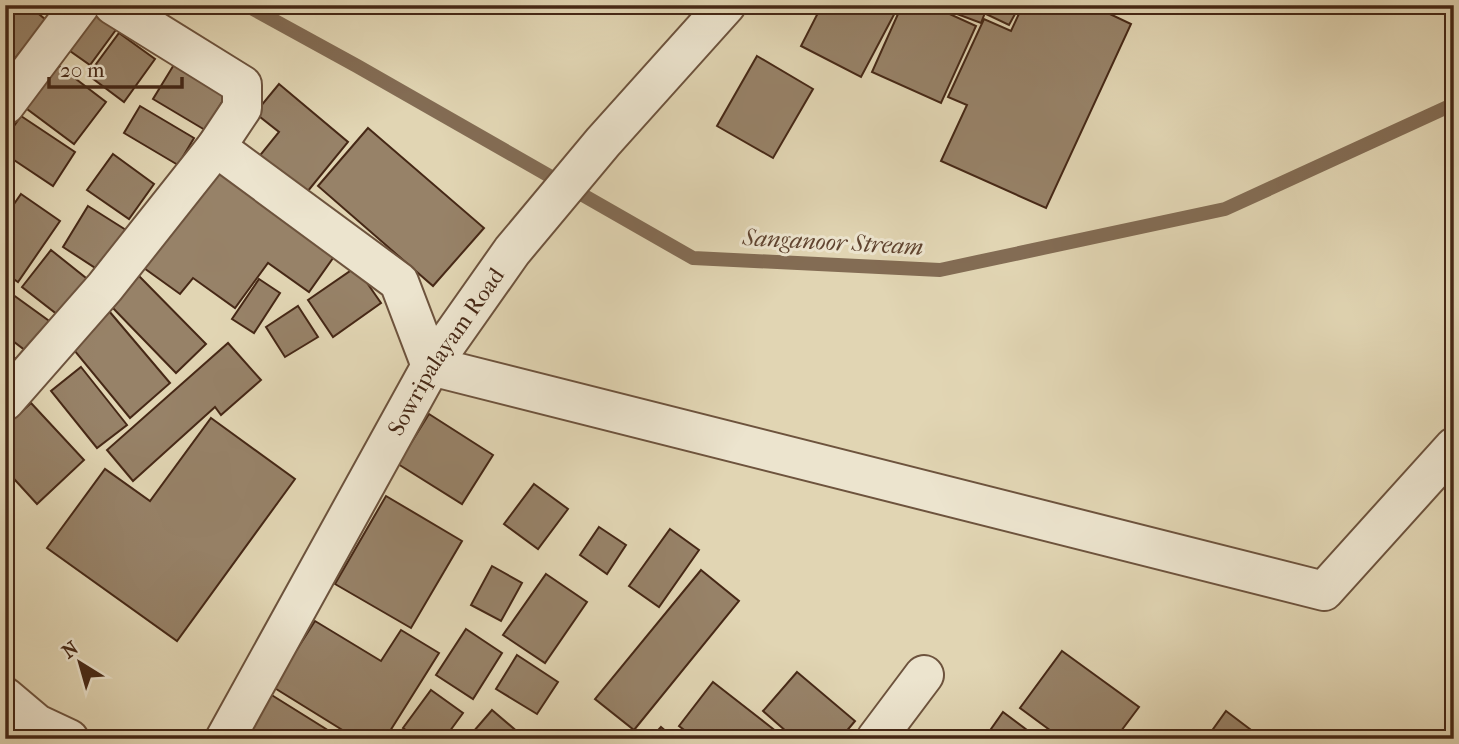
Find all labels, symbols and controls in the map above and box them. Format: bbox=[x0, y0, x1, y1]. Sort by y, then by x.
scale bar bbox=[49, 46, 182, 90]
text: 20 m bbox=[60, 58, 105, 82]
water label: Sanganoor Stream bbox=[741, 223, 924, 261]
street label: Sowripalayam Road bbox=[382, 262, 510, 440]
north arrow bbox=[46, 628, 116, 698]
text: N bbox=[58, 637, 83, 663]

